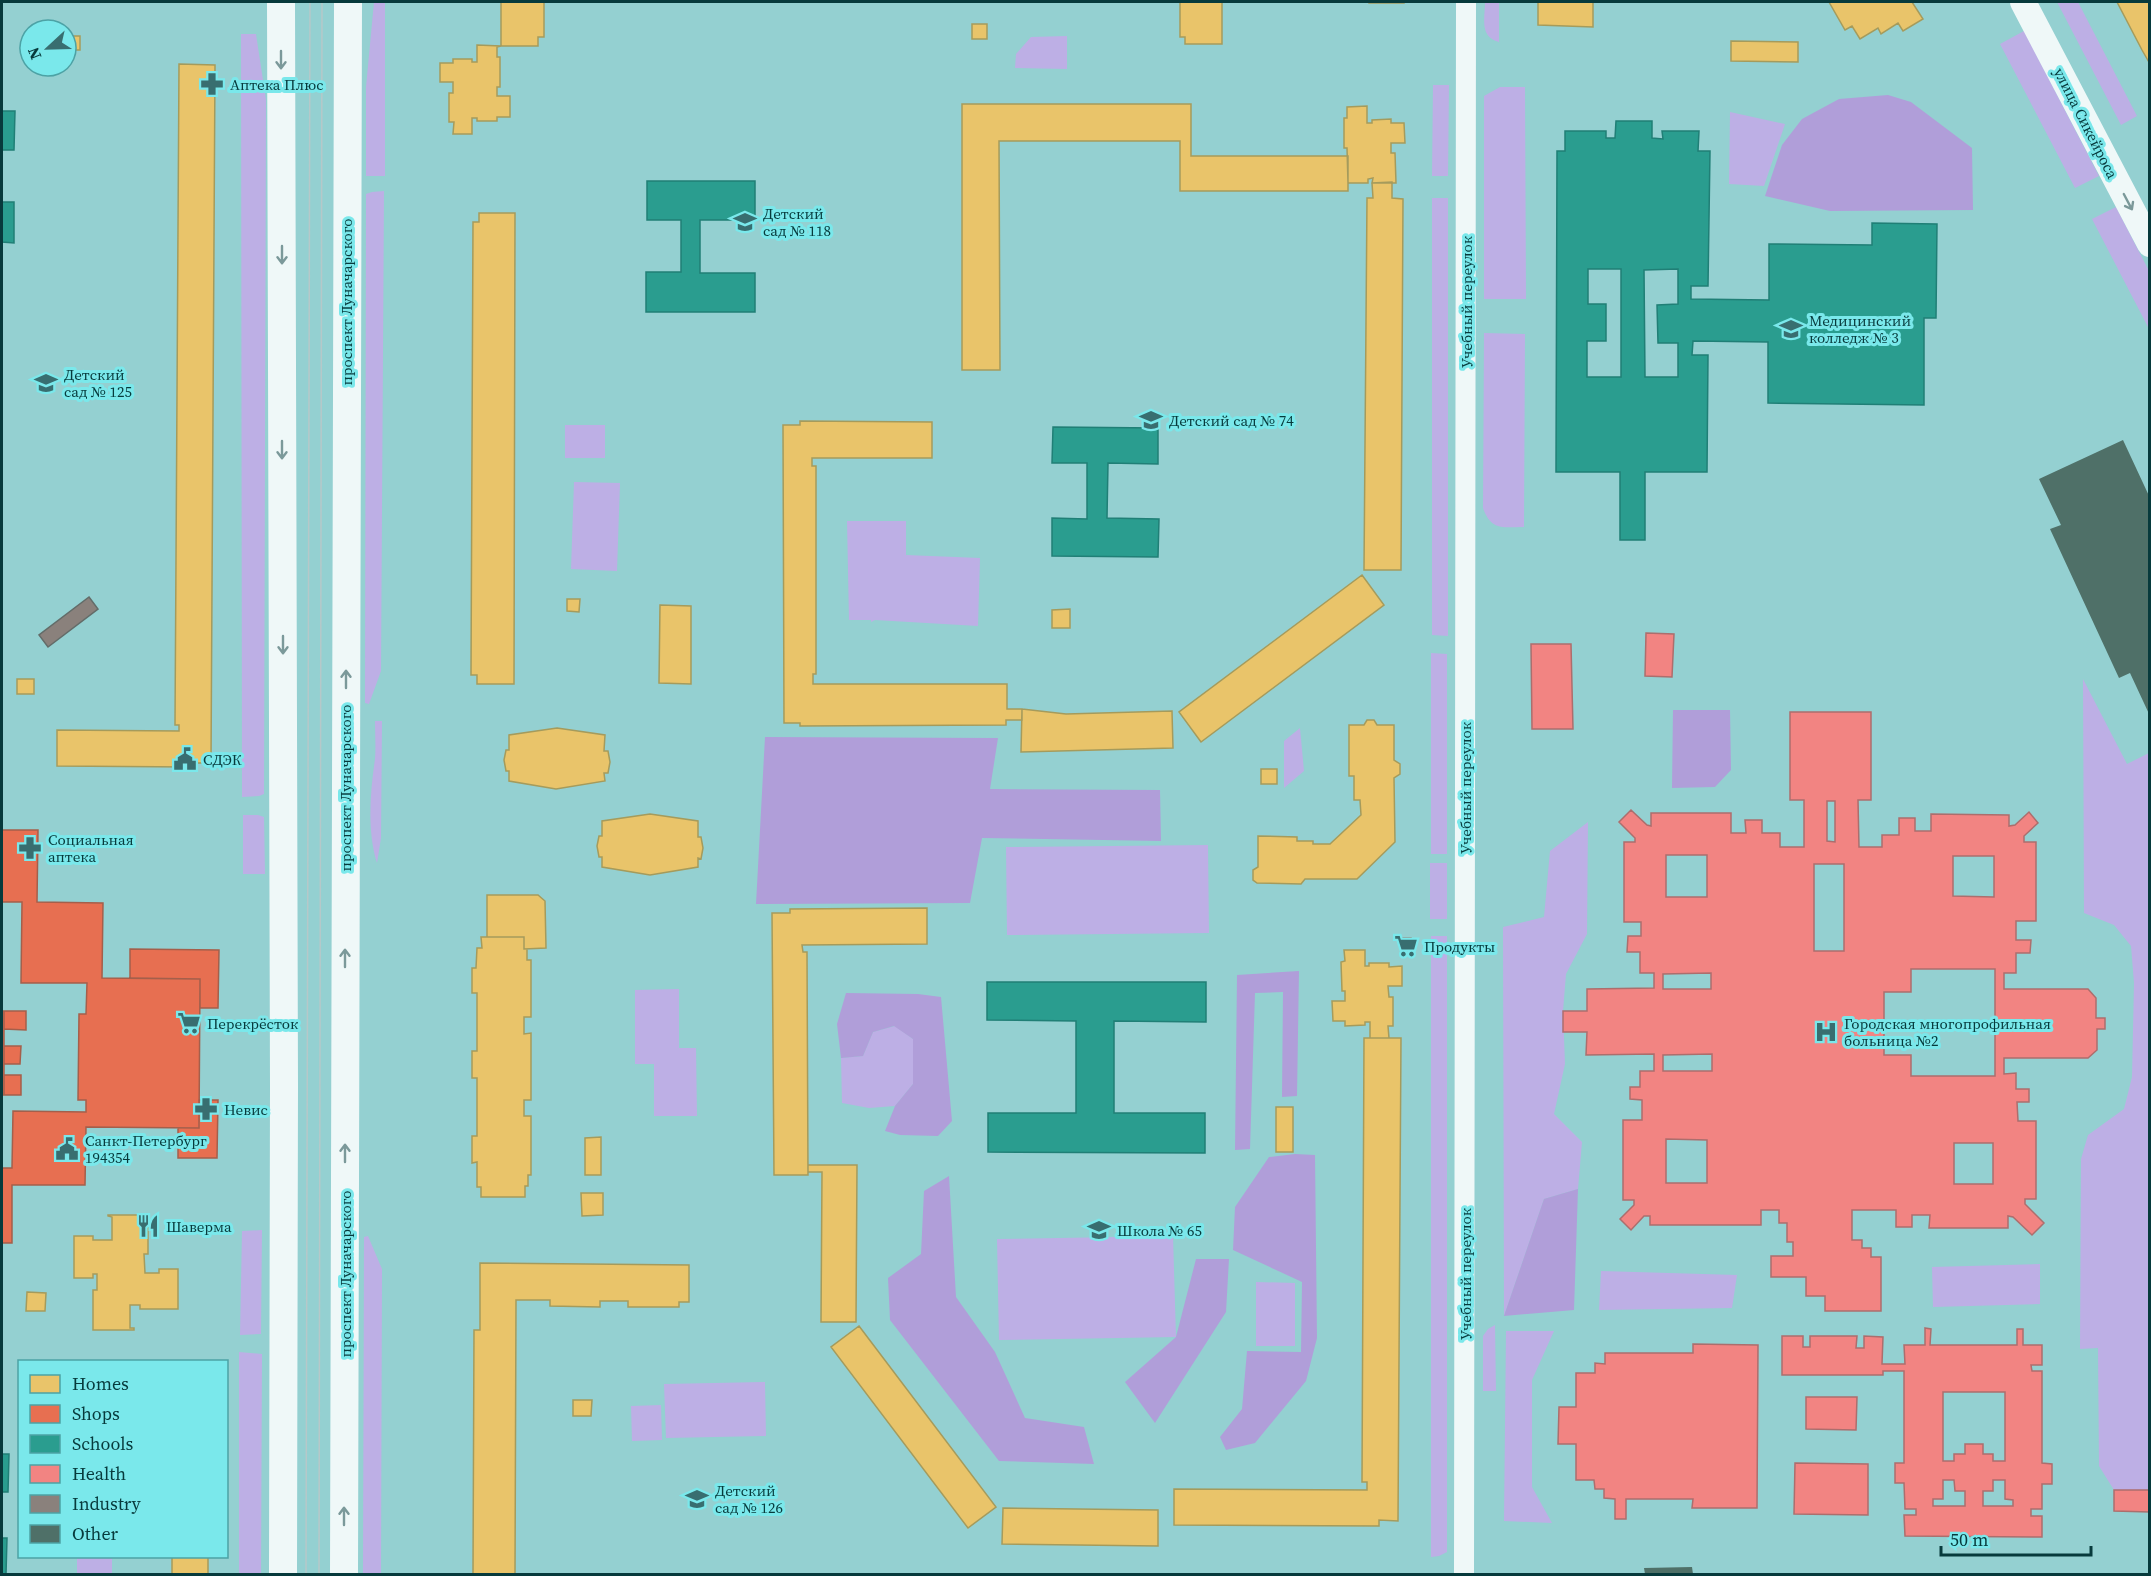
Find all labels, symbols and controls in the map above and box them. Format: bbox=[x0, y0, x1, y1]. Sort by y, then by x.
north arrow bbox=[18, 18, 78, 78]
text: N bbox=[22, 44, 46, 63]
one-way arrow bbox=[275, 49, 287, 69]
street label: улица Сикейроса bbox=[2049, 64, 2123, 182]
pharmacy icon: Аптека Плюс bbox=[199, 71, 225, 97]
place label: Аптека Плюс bbox=[230, 74, 324, 95]
one-way arrow bbox=[2123, 193, 2134, 211]
place label: Детский сад № 118 bbox=[763, 203, 831, 241]
school or university icon: Детский сад № 118 bbox=[732, 209, 758, 235]
street label: проспект Луначарского bbox=[336, 218, 357, 386]
street label: Учебный переулок bbox=[1456, 235, 1477, 368]
one-way arrow bbox=[276, 244, 288, 264]
place label: Медицинский колледж № 3 bbox=[1809, 310, 1911, 348]
school or university icon: Медицинский колледж № 3 bbox=[1778, 316, 1804, 342]
place label: Детский сад № 125 bbox=[64, 364, 132, 402]
school or university icon: Детский сад № 125 bbox=[33, 370, 59, 396]
school or university icon: Детский сад № 74 bbox=[1138, 407, 1164, 433]
place label: Детский сад № 74 bbox=[1169, 410, 1294, 431]
one-way arrow bbox=[276, 439, 288, 459]
one-way arrow bbox=[277, 634, 289, 654]
one-way arrow bbox=[340, 670, 352, 690]
street label: проспект Луначарского bbox=[335, 704, 356, 872]
street label: Учебный переулок bbox=[1455, 721, 1476, 854]
public building icon: СДЭК bbox=[172, 746, 198, 772]
place label: СДЭК bbox=[203, 749, 242, 770]
place label: Социальная аптека bbox=[48, 829, 134, 867]
pharmacy icon: Социальная аптека bbox=[17, 835, 43, 861]
supermarket icon: Продукты bbox=[1393, 933, 1419, 959]
place label: Продукты bbox=[1424, 936, 1495, 957]
one-way arrow bbox=[339, 949, 351, 969]
supermarket icon: Перекрёсток bbox=[176, 1010, 202, 1036]
place label: Перекрёсток bbox=[207, 1013, 299, 1034]
place label: Городская многопрофильная больница №2 bbox=[1844, 1013, 2051, 1051]
hospital icon: Городская многопрофильная больница №2 bbox=[1813, 1019, 1839, 1045]
pharmacy icon: Невис bbox=[193, 1096, 219, 1122]
place label: Невис bbox=[224, 1099, 268, 1120]
place label: Санкт-Петербург 194354 bbox=[85, 1130, 207, 1168]
public building icon: Санкт-Петербург 194354 bbox=[54, 1136, 80, 1162]
one-way arrow bbox=[339, 1144, 351, 1164]
street label: проспект Луначарского bbox=[335, 1190, 356, 1358]
street label: Учебный переулок bbox=[1455, 1207, 1476, 1340]
restaurant icon: Шаверма bbox=[135, 1213, 161, 1239]
place label: Шаверма bbox=[166, 1216, 232, 1237]
school or university icon: Школа № 65 bbox=[1086, 1217, 1112, 1243]
place label: Школа № 65 bbox=[1117, 1220, 1202, 1241]
legend bbox=[18, 1360, 228, 1558]
text: Homes bbox=[72, 1371, 129, 1396]
text: Shops bbox=[72, 1401, 120, 1426]
text: Schools bbox=[72, 1431, 134, 1456]
text: Health bbox=[72, 1461, 126, 1486]
place label: Детский сад № 126 bbox=[715, 1480, 783, 1518]
school or university icon: Детский сад № 126 bbox=[684, 1486, 710, 1512]
text: Industry bbox=[72, 1491, 142, 1516]
one-way arrow bbox=[338, 1507, 350, 1527]
scale bar bbox=[1941, 1519, 2091, 1557]
text: Other bbox=[72, 1521, 119, 1546]
text: 50 m bbox=[1950, 1527, 1988, 1552]

